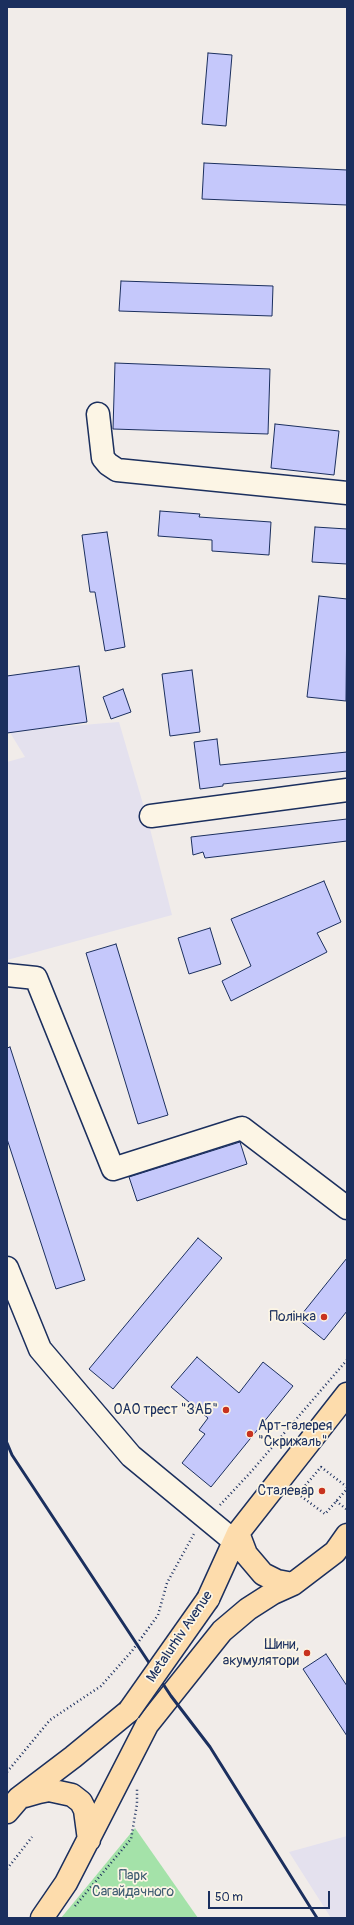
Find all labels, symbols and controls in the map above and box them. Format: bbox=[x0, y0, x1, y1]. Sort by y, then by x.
place label: Полінка bbox=[270, 1309, 316, 1325]
marker: Полінка bbox=[319, 1312, 329, 1322]
place label: ОАО трест "ЗАБ" bbox=[113, 1402, 218, 1418]
marker: ОАО трест "ЗАБ" bbox=[221, 1405, 231, 1415]
place label: Арт-галерея "Скрижаль" bbox=[258, 1418, 332, 1450]
marker: Арт-галерея "Скрижаль" bbox=[245, 1429, 255, 1439]
place label: Сталевар bbox=[258, 1483, 314, 1499]
marker: Сталевар bbox=[317, 1486, 327, 1496]
street label: Metalurhiv Avenue bbox=[143, 1588, 217, 1686]
place label: Шини, акумулятори bbox=[223, 1637, 299, 1670]
marker: Шини, акумулятори bbox=[302, 1648, 312, 1658]
park label: Парк Сагайдачного bbox=[92, 1868, 174, 1900]
scale bar bbox=[210, 1883, 332, 1909]
text: 50 m bbox=[215, 1890, 243, 1905]

